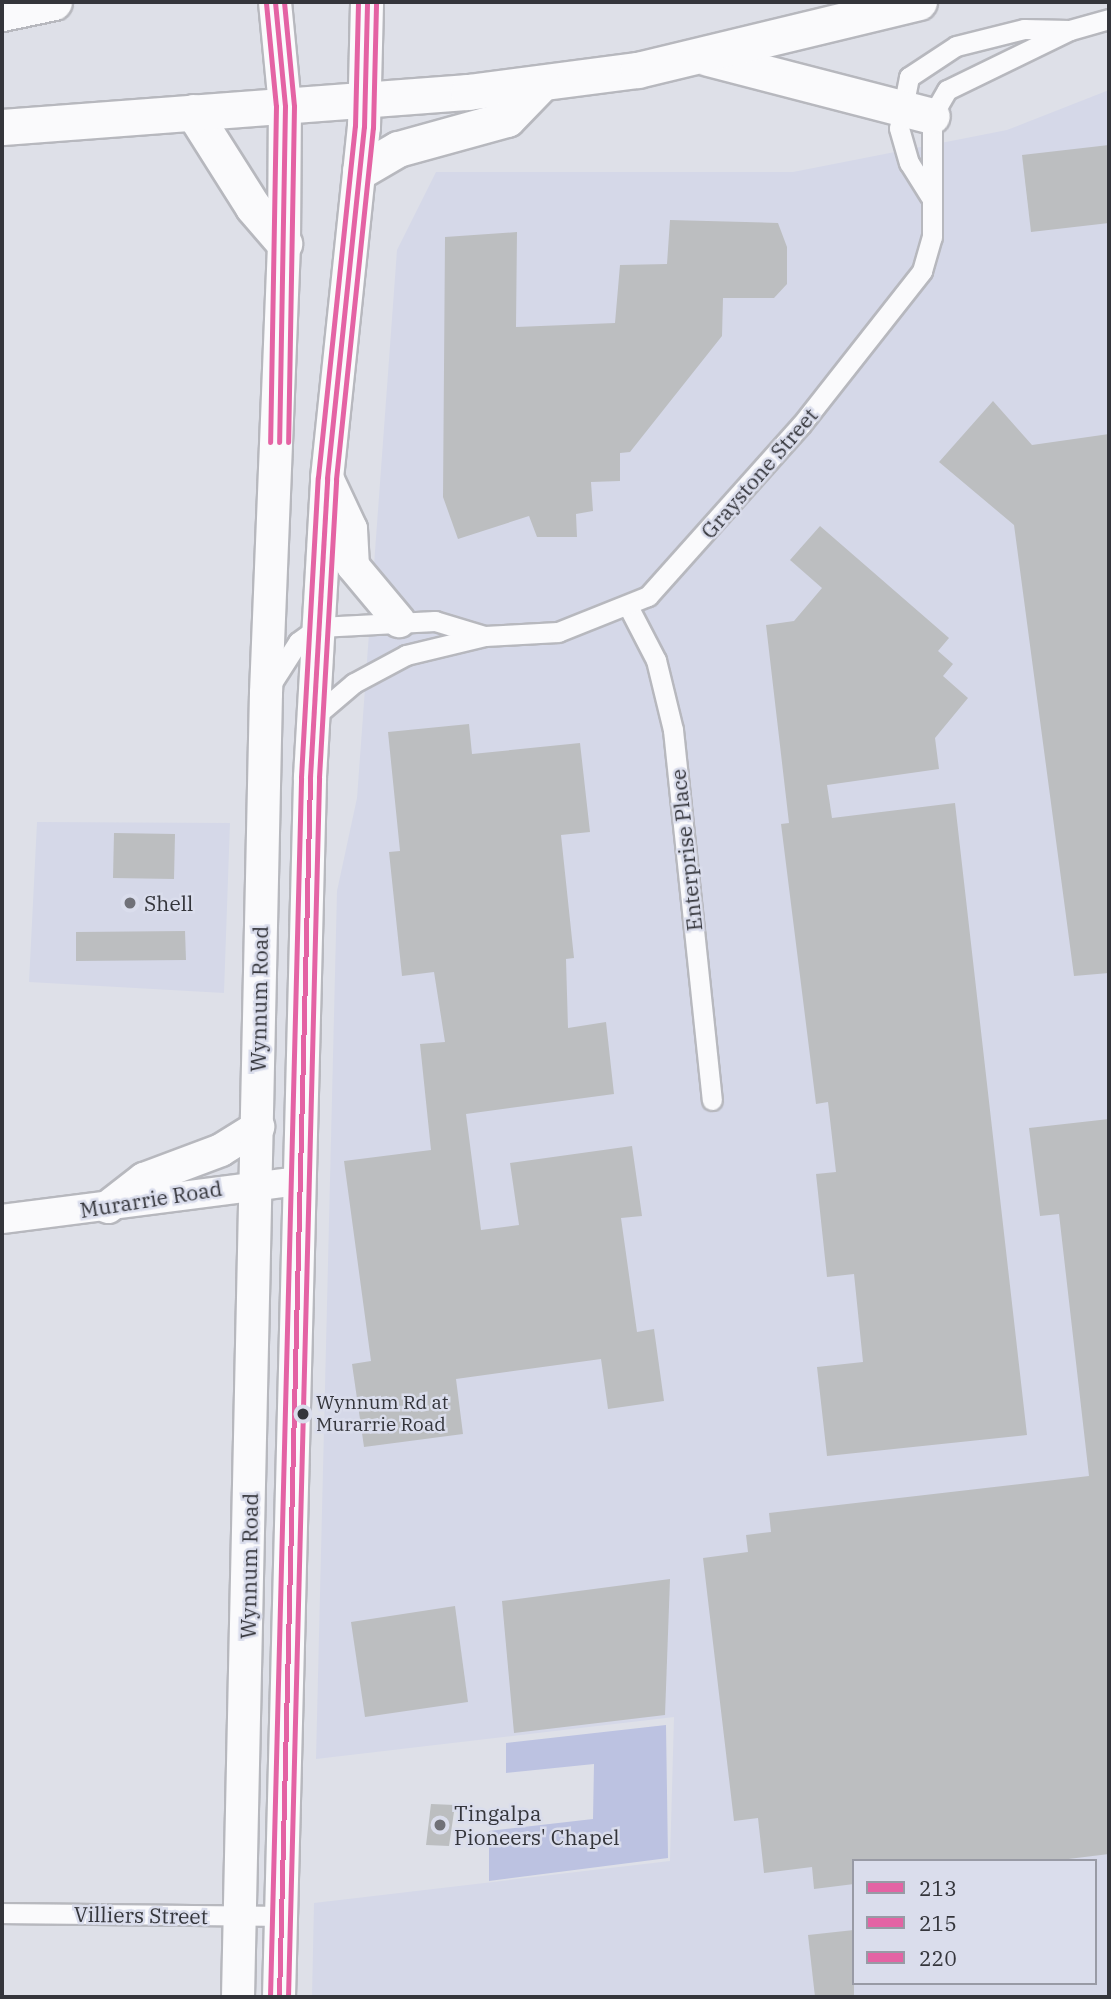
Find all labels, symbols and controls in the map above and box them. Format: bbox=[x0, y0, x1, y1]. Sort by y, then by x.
street label: Graystone Street bbox=[695, 403, 823, 543]
street label: Enterprise Place bbox=[665, 768, 707, 932]
place label: Shell bbox=[144, 890, 193, 916]
marker: Shell bbox=[122, 895, 138, 911]
street label: Wynnum Road bbox=[245, 926, 273, 1072]
street label: Murarrie Road bbox=[78, 1175, 224, 1223]
place label: Wynnum Rd at Murarrie Road bbox=[316, 1392, 448, 1436]
marker: Wynnum Rd at Murarrie Road bbox=[296, 1407, 310, 1421]
street label: Wynnum Road bbox=[235, 1493, 263, 1639]
place label: Tingalpa Pioneers' Chapel bbox=[454, 1800, 620, 1850]
marker: Tingalpa Pioneers' Chapel bbox=[432, 1817, 448, 1833]
legend bbox=[852, 1859, 1097, 1985]
text: 213 bbox=[919, 1874, 957, 1902]
street label: Villiers Street bbox=[74, 1901, 208, 1929]
text: 215 bbox=[919, 1909, 957, 1937]
text: 220 bbox=[919, 1944, 957, 1972]

